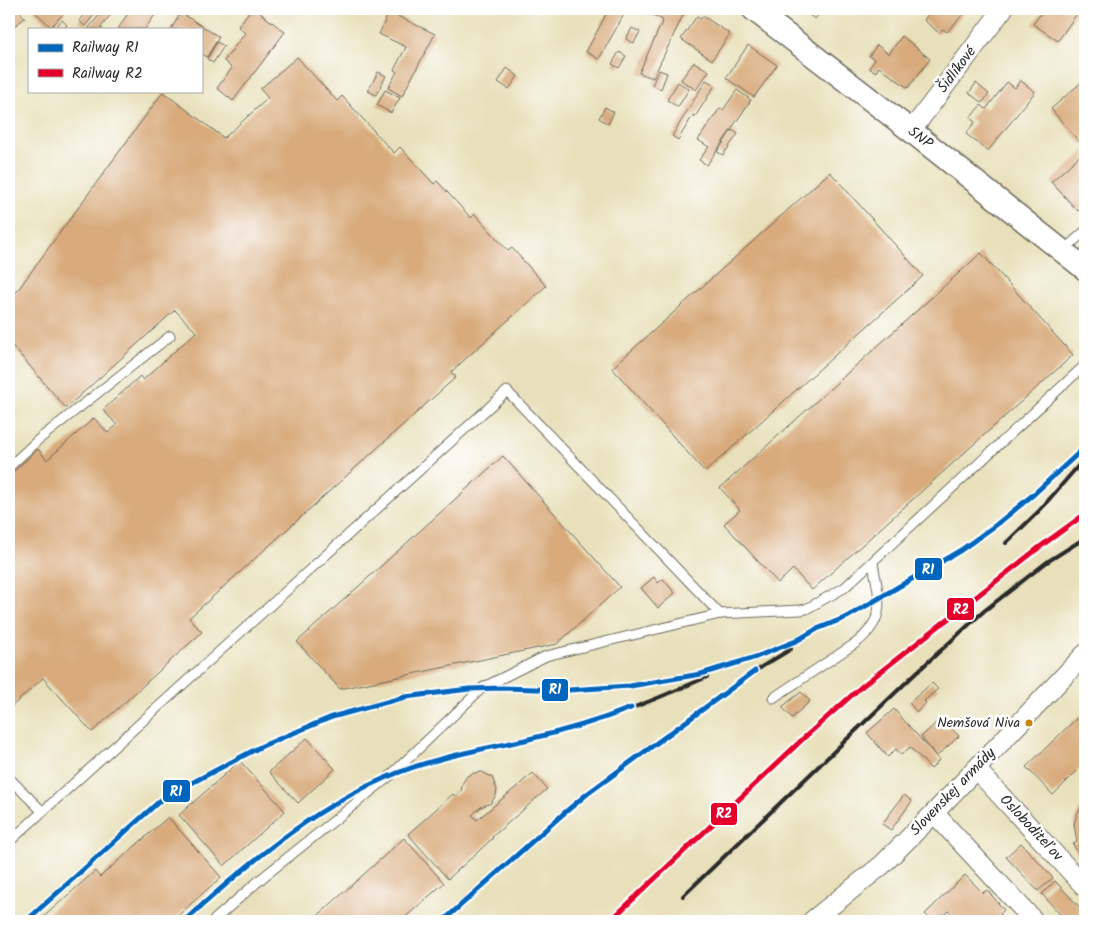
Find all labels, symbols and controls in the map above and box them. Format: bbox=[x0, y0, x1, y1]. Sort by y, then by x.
legend bbox=[28, 28, 202, 92]
text: Railway R1 bbox=[72, 36, 139, 60]
street label: Šidlíkové bbox=[931, 41, 983, 98]
text: Railway R2 bbox=[72, 62, 143, 86]
street label: SNP bbox=[902, 120, 938, 156]
line badge: R1 bbox=[914, 557, 943, 581]
text: R1 bbox=[922, 559, 935, 581]
line badge: R2 bbox=[946, 597, 975, 621]
text: R2 bbox=[953, 599, 969, 621]
line badge: R1 bbox=[541, 678, 569, 702]
text: R1 bbox=[549, 679, 562, 701]
place label: Nemšová Niva bbox=[937, 712, 1020, 734]
marker: Nemšová Niva bbox=[1024, 718, 1034, 728]
street label: Slovenskej armády bbox=[904, 742, 1002, 842]
line badge: R1 bbox=[162, 779, 191, 803]
text: R1 bbox=[170, 781, 183, 803]
street label: Osloboditeľov bbox=[994, 789, 1069, 867]
line badge: R2 bbox=[710, 802, 738, 826]
text: R2 bbox=[716, 803, 732, 825]

